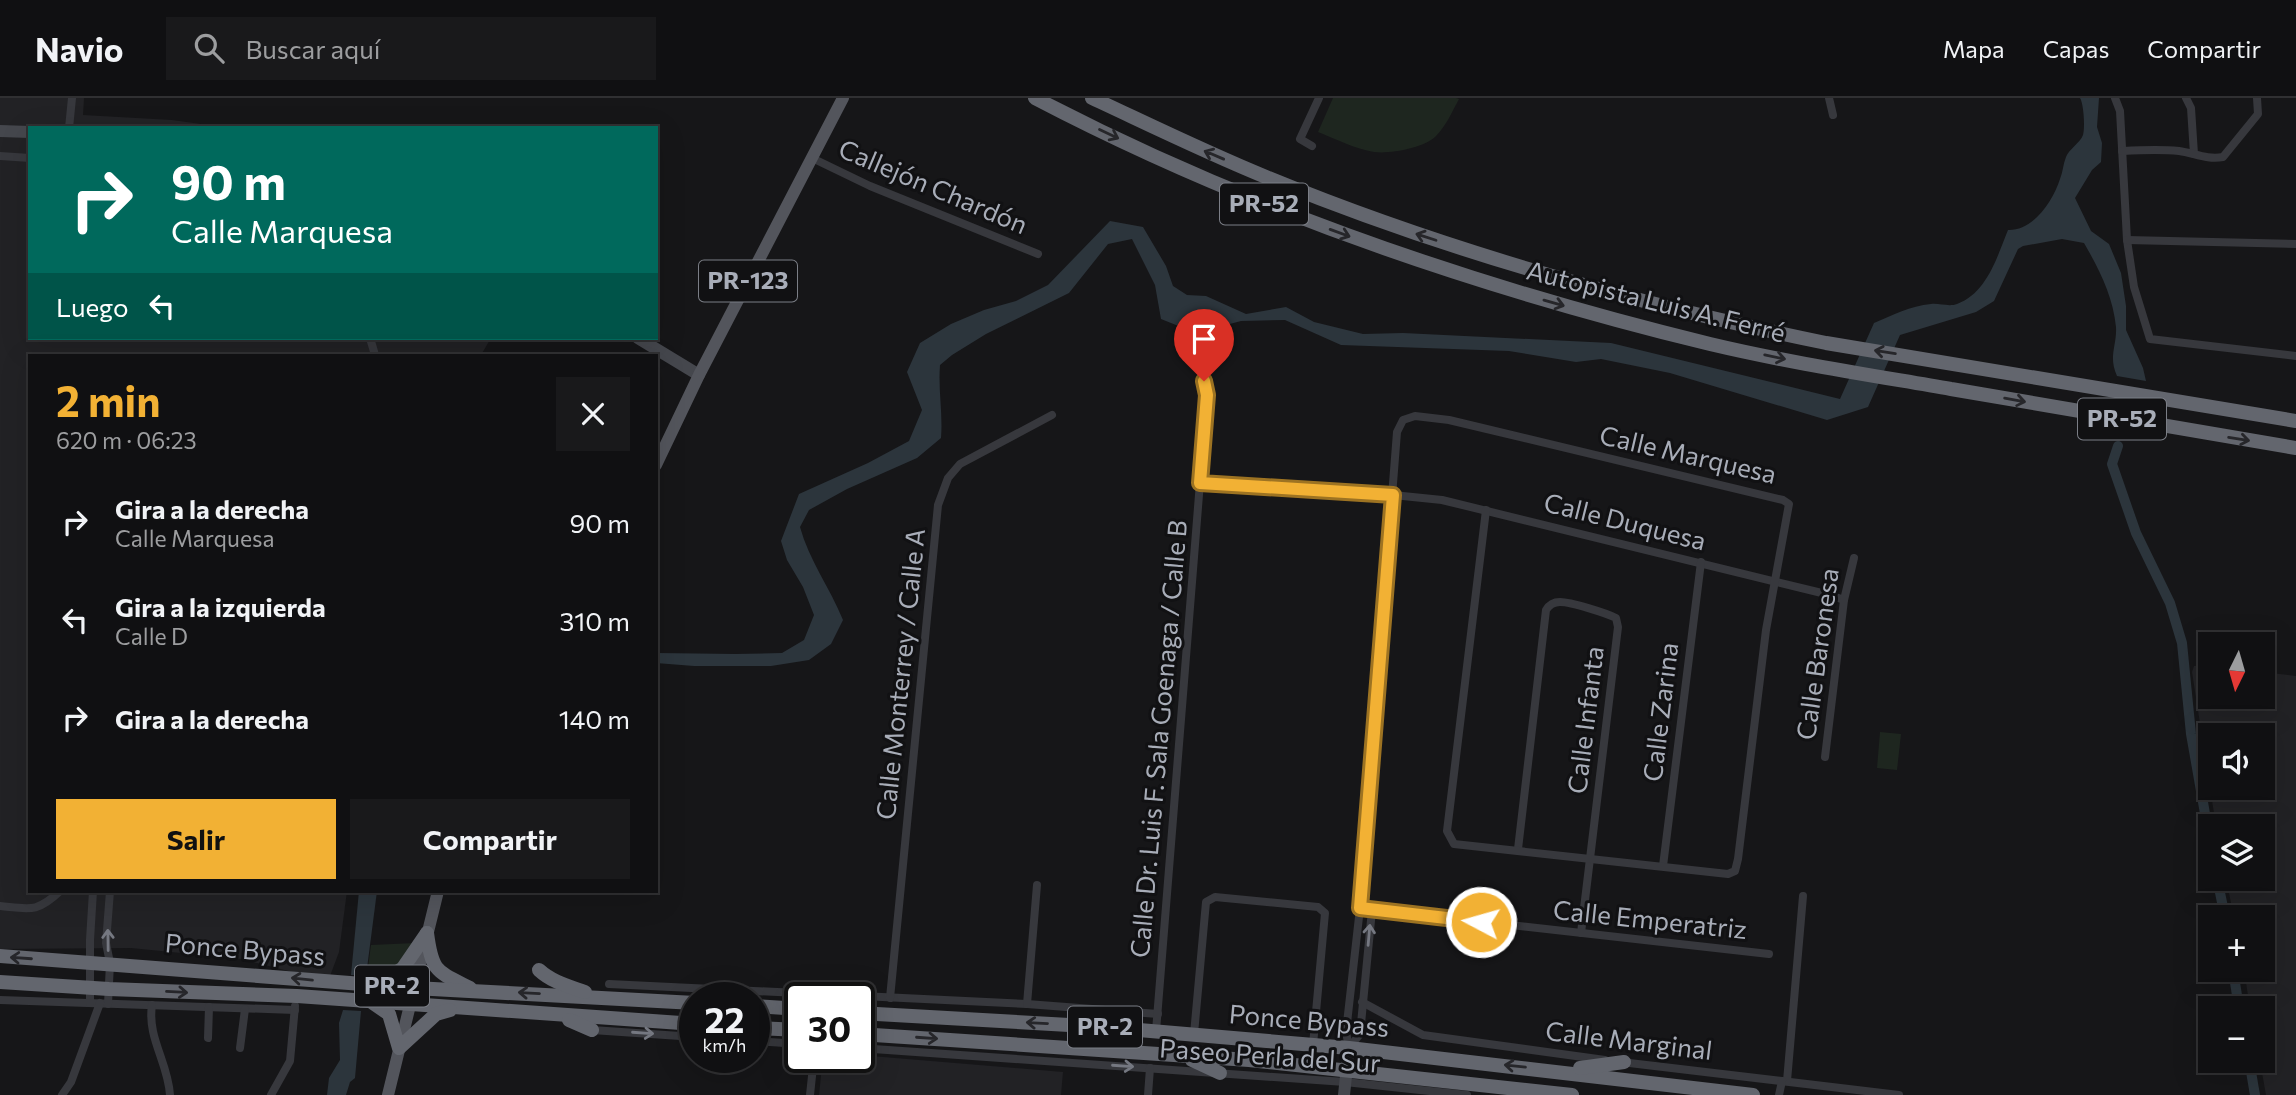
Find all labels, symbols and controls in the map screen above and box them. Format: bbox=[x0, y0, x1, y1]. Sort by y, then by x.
search box bbox=[166, 17, 656, 80]
text: Navio bbox=[35, 28, 124, 69]
icon: search bbox=[190, 29, 228, 67]
text: Buscar aquí bbox=[246, 33, 381, 64]
text: Mapa bbox=[1943, 34, 2005, 63]
text: Capas bbox=[2043, 34, 2109, 63]
text: Compartir bbox=[2147, 34, 2261, 63]
one-way arrow bbox=[1098, 128, 1119, 141]
street label: Callejón Chardón bbox=[835, 132, 1033, 239]
one-way arrow bbox=[1204, 147, 1225, 160]
text: 90 m bbox=[171, 150, 286, 210]
icon: right bbox=[56, 154, 147, 245]
road number: PR-52 bbox=[1220, 184, 1308, 224]
text: Calle Marquesa bbox=[171, 210, 393, 250]
one-way arrow bbox=[1329, 228, 1351, 240]
one-way arrow bbox=[1415, 229, 1437, 242]
street label: Autopista Luis A. Ferré bbox=[1524, 253, 1789, 348]
road number: PR-123 bbox=[699, 260, 797, 302]
icon: left bbox=[143, 287, 181, 325]
text: Luego bbox=[56, 291, 129, 322]
one-way arrow bbox=[1543, 297, 1565, 310]
pin bbox=[1174, 309, 1234, 381]
icon: arrive bbox=[1185, 320, 1223, 358]
one-way arrow bbox=[1874, 345, 1896, 358]
one-way arrow bbox=[1763, 351, 1786, 365]
text: 2 min bbox=[56, 374, 161, 426]
button: close bbox=[556, 377, 630, 451]
one-way arrow bbox=[2003, 394, 2026, 407]
road number: PR-52 bbox=[2078, 398, 2166, 440]
street label: Calle Marquesa bbox=[1597, 418, 1780, 489]
text: 620 m · 06:23 bbox=[56, 426, 197, 454]
one-way arrow bbox=[2227, 433, 2250, 446]
street label: Calle Duquesa bbox=[1541, 485, 1710, 556]
text: Gira a la derecha bbox=[115, 493, 309, 524]
icon: right bbox=[56, 503, 94, 541]
text: 90 m bbox=[570, 507, 630, 538]
street label: Calle Dr. Luis F. Sala Goenaga / Calle B bbox=[1123, 519, 1192, 959]
text: Calle Marquesa bbox=[115, 524, 275, 552]
street label: Calle Monterrey / Calle A bbox=[869, 527, 930, 821]
street label: Calle Baronesa bbox=[1789, 566, 1844, 742]
text: Gira a la izquierda bbox=[115, 591, 326, 622]
icon: left bbox=[56, 601, 94, 639]
text: 310 m bbox=[559, 605, 630, 636]
text: Calle D bbox=[115, 622, 188, 650]
north arrow bbox=[2198, 632, 2275, 709]
map controls bbox=[2198, 632, 2275, 1073]
street label: Calle Zarina bbox=[1636, 640, 1683, 783]
street label: Calle Infanta bbox=[1560, 644, 1609, 795]
icon: right bbox=[56, 699, 94, 737]
text: Gira a la derecha bbox=[115, 703, 309, 734]
text: 140 m bbox=[559, 703, 630, 734]
button: sound bbox=[2198, 723, 2275, 800]
button: Salir bbox=[56, 799, 336, 879]
button: Compartir bbox=[350, 799, 630, 879]
button: layers bbox=[2198, 814, 2275, 891]
position arrow bbox=[1444, 885, 1518, 959]
street label: Calle Emperatriz bbox=[1552, 893, 1749, 944]
button: + bbox=[2198, 905, 2275, 982]
one-way arrow bbox=[1363, 924, 1376, 947]
street label: Ponce Bypass bbox=[164, 926, 326, 971]
one-way arrow bbox=[101, 929, 115, 952]
one-way arrow bbox=[10, 951, 33, 964]
road number: PR-2 bbox=[355, 966, 429, 1006]
one-way arrow bbox=[291, 972, 314, 985]
speed limit sign: 30 bbox=[784, 982, 875, 1073]
one-way arrow bbox=[165, 985, 188, 998]
one-way arrow bbox=[518, 987, 541, 1000]
button: − bbox=[2198, 996, 2275, 1073]
text: 22 bbox=[705, 997, 744, 1040]
street label: Ponce Bypass bbox=[1228, 997, 1390, 1042]
road number: PR-2 bbox=[1068, 1007, 1142, 1048]
street label: Calle Marginal bbox=[1544, 1014, 1714, 1065]
one-way arrow bbox=[1026, 1017, 1049, 1030]
one-way arrow bbox=[632, 1027, 654, 1040]
street label: Paseo Perla del Sur bbox=[1158, 1031, 1382, 1078]
one-way arrow bbox=[916, 1032, 938, 1045]
text: km/h bbox=[703, 1034, 746, 1056]
one-way arrow bbox=[1111, 1060, 1134, 1073]
one-way arrow bbox=[1504, 1060, 1527, 1073]

